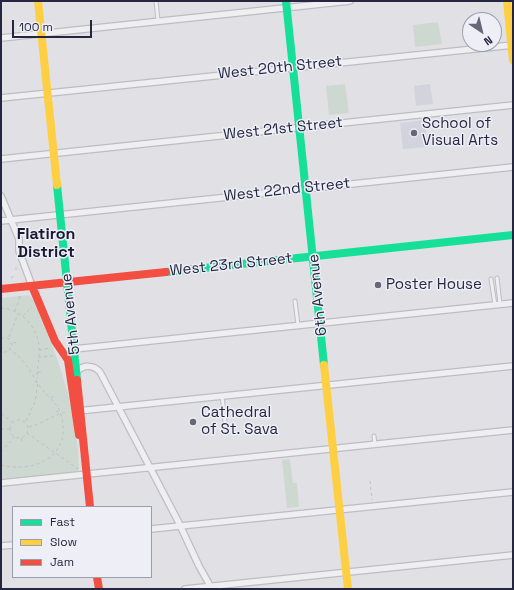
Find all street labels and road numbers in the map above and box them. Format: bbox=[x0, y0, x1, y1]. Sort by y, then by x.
street label: West 20th Street bbox=[217, 53, 343, 83]
street label: West 21st Street bbox=[222, 114, 344, 144]
street label: West 22nd Street bbox=[223, 174, 351, 206]
street label: West 23rd Street bbox=[169, 250, 293, 280]
street label: 6th Avenue bbox=[305, 253, 331, 337]
street label: 5th Avenue bbox=[58, 272, 84, 356]

